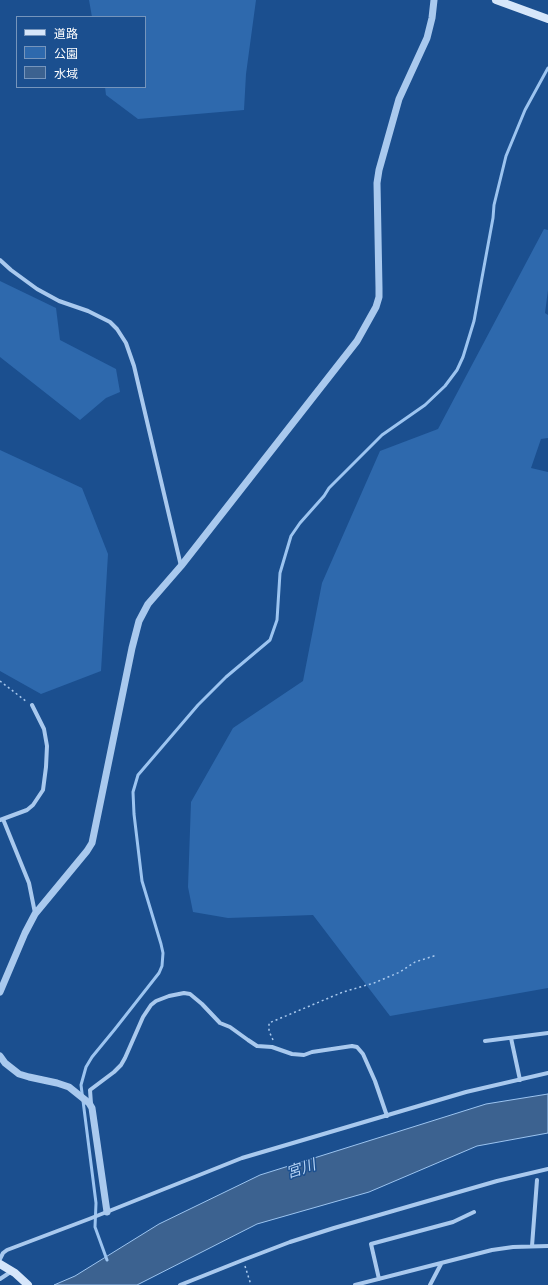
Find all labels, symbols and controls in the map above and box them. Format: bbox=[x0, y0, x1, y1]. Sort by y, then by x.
legend bbox=[16, 16, 146, 88]
text: 道路 bbox=[54, 27, 78, 41]
text: 公園 bbox=[54, 47, 78, 61]
text: 水域 bbox=[54, 67, 78, 81]
water label: 宮川 bbox=[284, 1156, 318, 1182]

